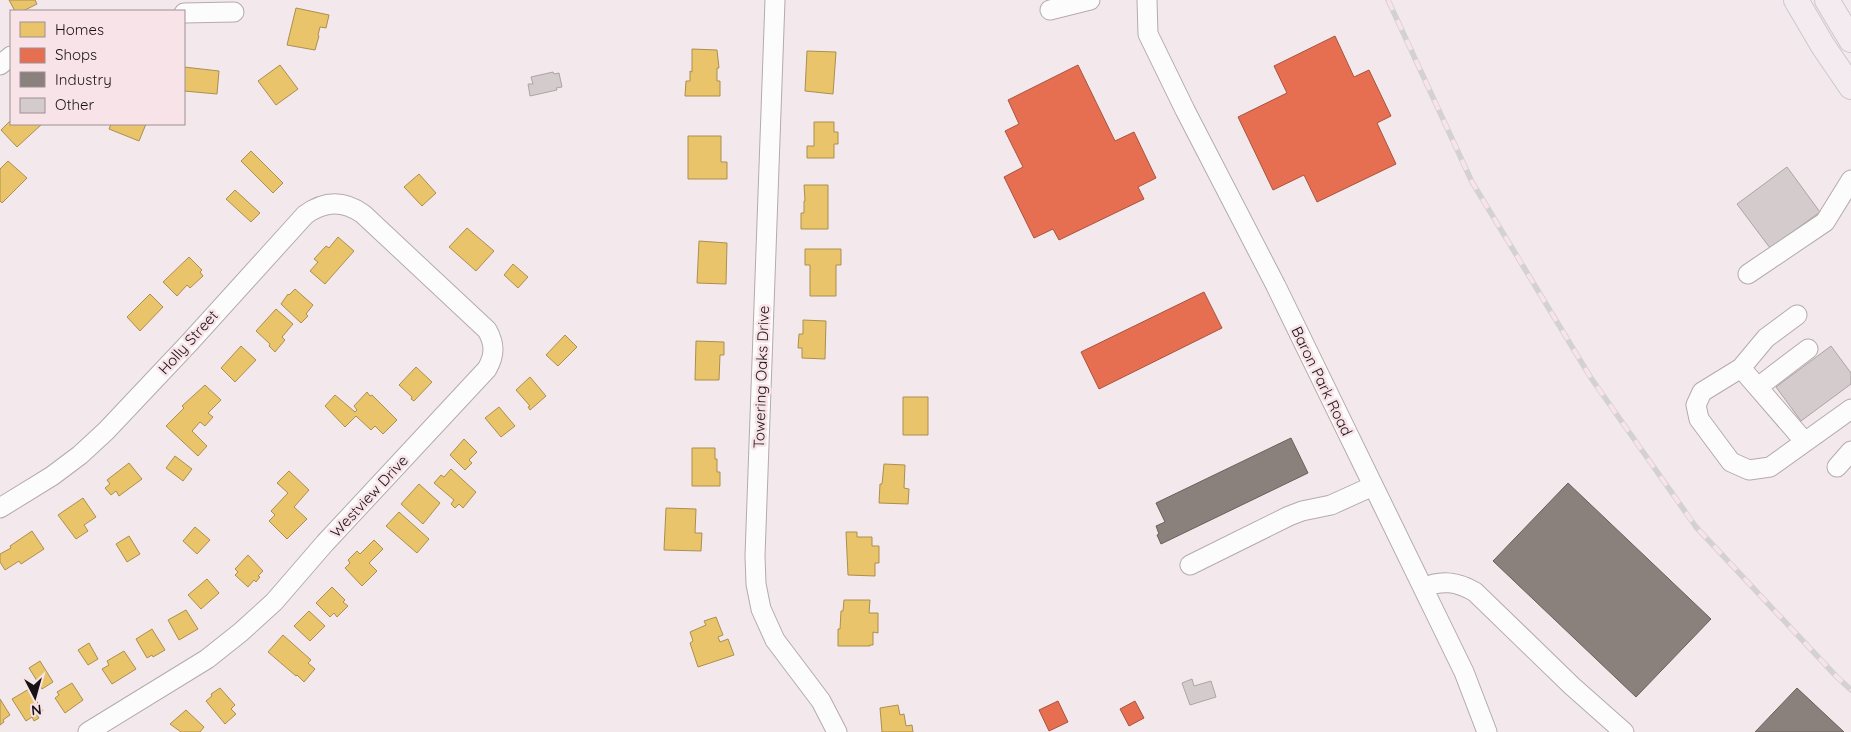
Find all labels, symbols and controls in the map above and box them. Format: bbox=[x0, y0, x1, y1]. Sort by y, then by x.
legend bbox=[10, 10, 185, 125]
text: Homes bbox=[55, 20, 104, 39]
text: Shops bbox=[55, 45, 97, 64]
text: Industry bbox=[55, 70, 112, 89]
text: Other bbox=[55, 95, 95, 114]
street label: Towering Oaks Drive bbox=[749, 305, 773, 449]
street label: Holly Street bbox=[154, 306, 222, 378]
street label: Baron Park Road bbox=[1287, 323, 1357, 439]
street label: Westview Drive bbox=[326, 451, 412, 541]
north arrow bbox=[10, 672, 60, 722]
text: N bbox=[30, 700, 42, 719]

